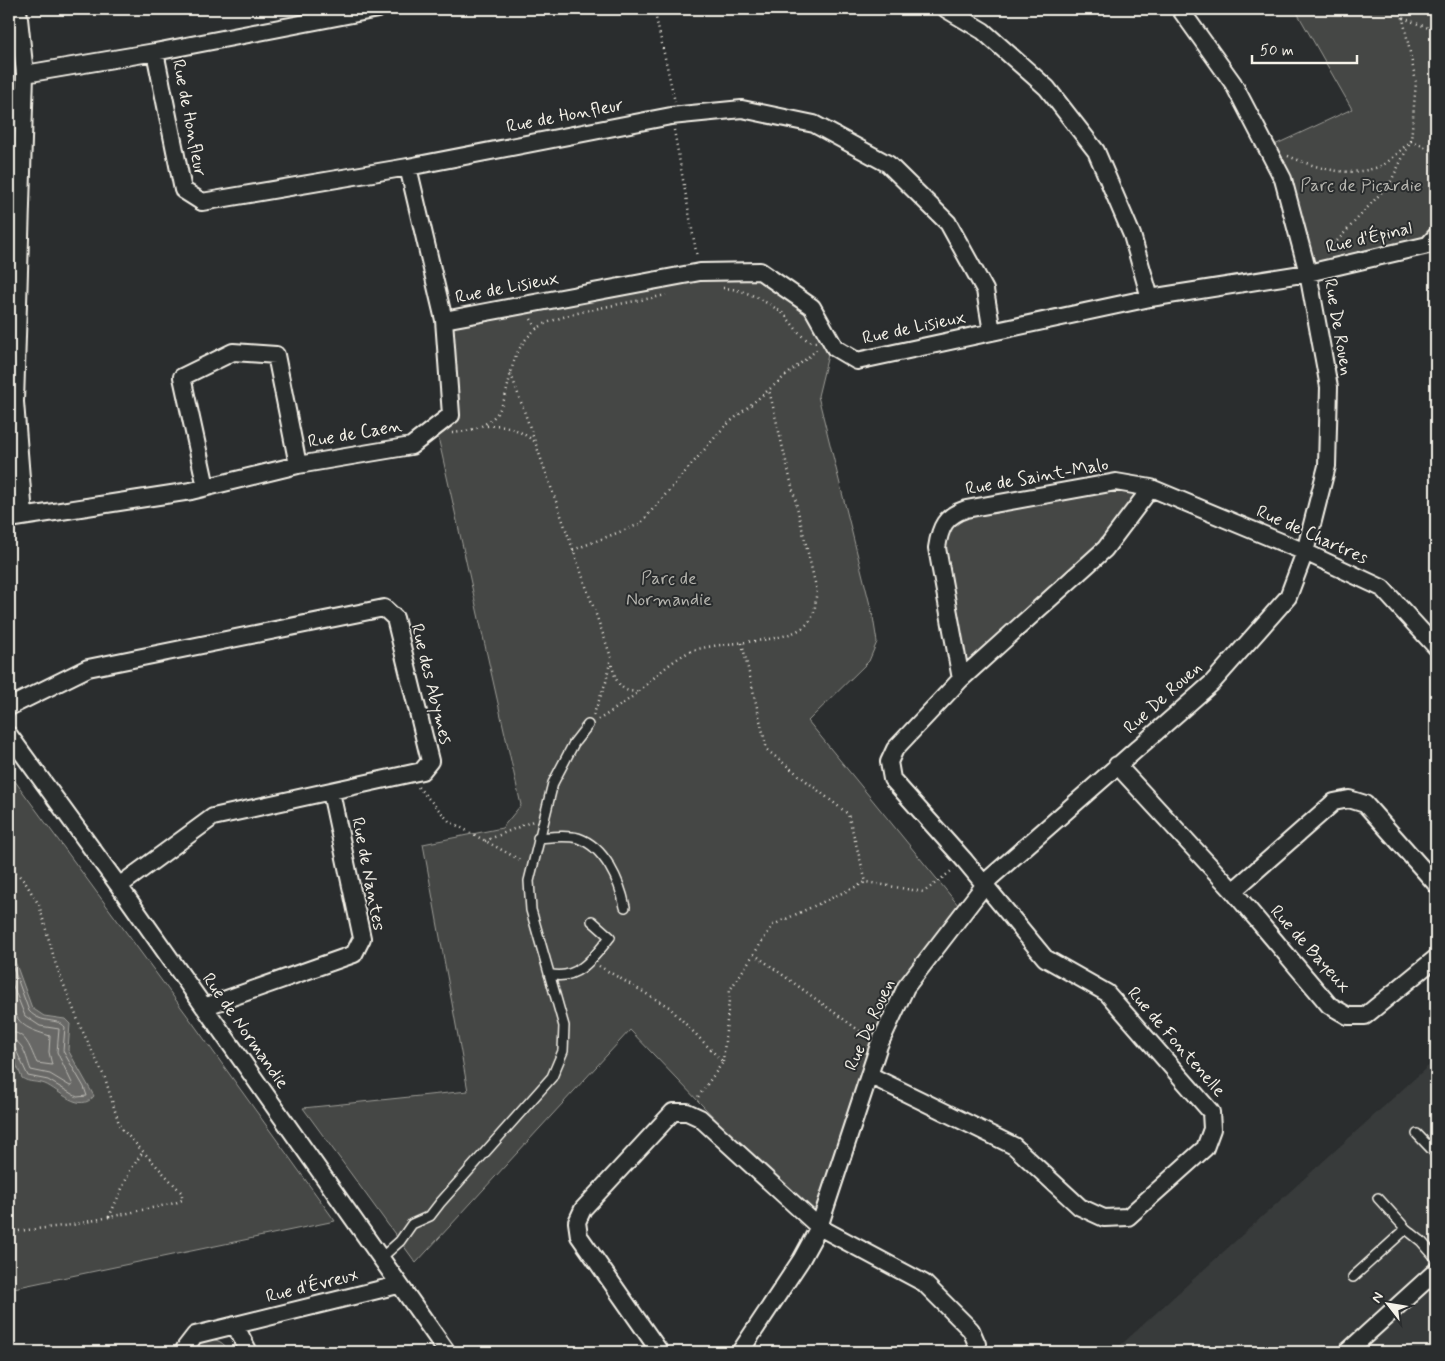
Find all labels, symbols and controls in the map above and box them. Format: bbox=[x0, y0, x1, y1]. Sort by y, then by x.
scale bar bbox=[1252, 32, 1358, 64]
text: 50 m bbox=[1260, 41, 1294, 61]
street label: Rue de Honfleur bbox=[166, 57, 212, 179]
street label: Rue de Honfleur bbox=[504, 93, 626, 139]
park label: Parc de Picardie bbox=[1300, 174, 1422, 198]
street label: Rue d'Épinal bbox=[1323, 216, 1415, 260]
street label: Rue de Lisieux bbox=[453, 266, 561, 310]
street label: Rue De Rouen bbox=[1318, 277, 1358, 377]
street label: Rue de Lisieux bbox=[860, 305, 968, 351]
street label: Rue de Caen bbox=[306, 414, 404, 454]
street label: Rue de Saint-Malo bbox=[964, 453, 1110, 501]
street label: Rue de Chartres bbox=[1252, 500, 1372, 570]
park label: Parc de Normandie bbox=[626, 567, 712, 612]
street label: Rue des Abymes bbox=[404, 621, 458, 747]
street label: Rue De Rouen bbox=[1119, 656, 1207, 740]
street label: Rue de Nantes bbox=[345, 815, 391, 933]
street label: Rue de Bayeux bbox=[1264, 900, 1356, 998]
street label: Rue de Normandie bbox=[196, 968, 294, 1094]
street label: Rue De Rouen bbox=[839, 975, 901, 1075]
street label: Rue de Fontenelle bbox=[1121, 982, 1231, 1102]
street label: Rue d'Évreux bbox=[263, 1263, 361, 1309]
north arrow bbox=[1362, 1278, 1412, 1328]
text: N bbox=[1368, 1289, 1388, 1306]

